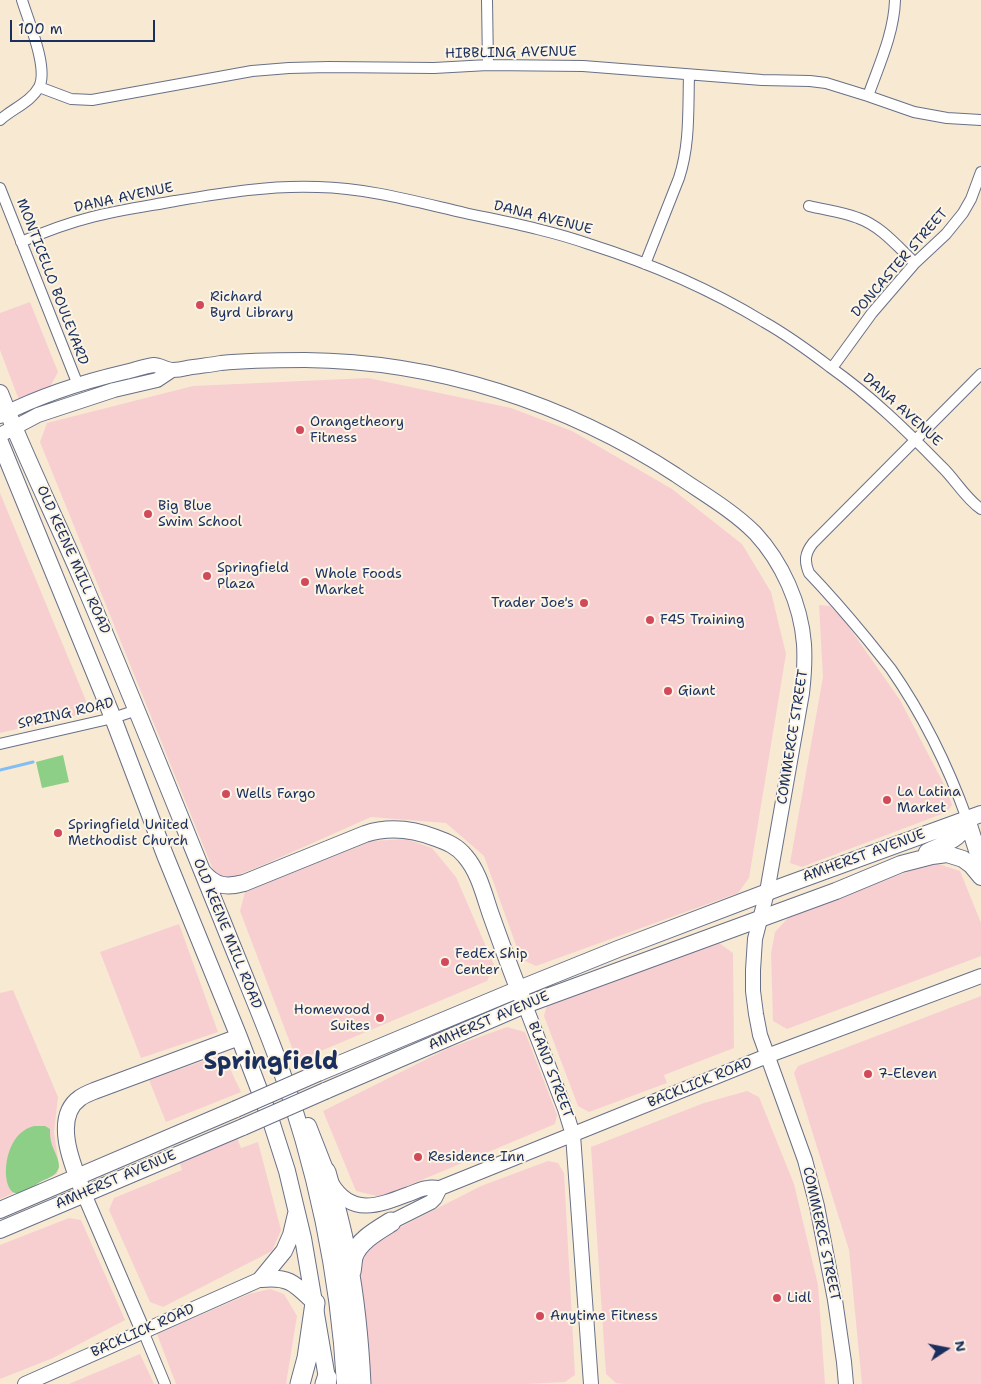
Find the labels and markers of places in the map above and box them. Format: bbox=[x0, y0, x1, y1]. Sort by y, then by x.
place label: Richard Byrd Library bbox=[210, 289, 293, 322]
marker: Richard Byrd Library bbox=[194, 299, 206, 311]
place label: Orangetheory Fitness bbox=[310, 414, 404, 447]
marker: Orangetheory Fitness bbox=[294, 424, 306, 436]
place label: Big Blue Swim School bbox=[158, 498, 242, 530]
marker: Big Blue Swim School bbox=[142, 508, 154, 520]
place label: Springfield Plaza bbox=[217, 560, 289, 592]
place label: Whole Foods Market bbox=[315, 566, 402, 598]
marker: Springfield Plaza bbox=[201, 570, 213, 582]
marker: Whole Foods Market bbox=[299, 576, 311, 588]
place label: Trader Joe's bbox=[491, 595, 574, 611]
marker: Trader Joe's bbox=[578, 597, 590, 609]
place label: F45 Training bbox=[660, 612, 745, 628]
marker: F45 Training bbox=[644, 614, 656, 626]
place label: Giant bbox=[678, 683, 716, 699]
marker: Giant bbox=[662, 685, 674, 697]
place label: La Latina Market bbox=[897, 784, 961, 816]
place label: Wells Fargo bbox=[236, 786, 315, 802]
marker: Wells Fargo bbox=[220, 788, 232, 800]
marker: La Latina Market bbox=[881, 794, 893, 806]
place label: Springfield United Methodist Church bbox=[68, 817, 189, 850]
marker: Springfield United Methodist Church bbox=[52, 827, 64, 839]
place label: FedEx Ship Center bbox=[455, 946, 528, 979]
marker: FedEx Ship Center bbox=[439, 956, 451, 968]
place label: Homewood Suites bbox=[294, 1002, 370, 1034]
marker: Homewood Suites bbox=[374, 1012, 386, 1024]
place label: 7-Eleven bbox=[878, 1066, 937, 1082]
marker: 7-Eleven bbox=[862, 1068, 874, 1080]
place label: Residence Inn bbox=[428, 1149, 524, 1165]
marker: Residence Inn bbox=[412, 1151, 424, 1163]
place label: Lidl bbox=[787, 1290, 811, 1306]
marker: Lidl bbox=[771, 1292, 783, 1304]
place label: Anytime Fitness bbox=[550, 1308, 658, 1324]
marker: Anytime Fitness bbox=[534, 1310, 546, 1322]

